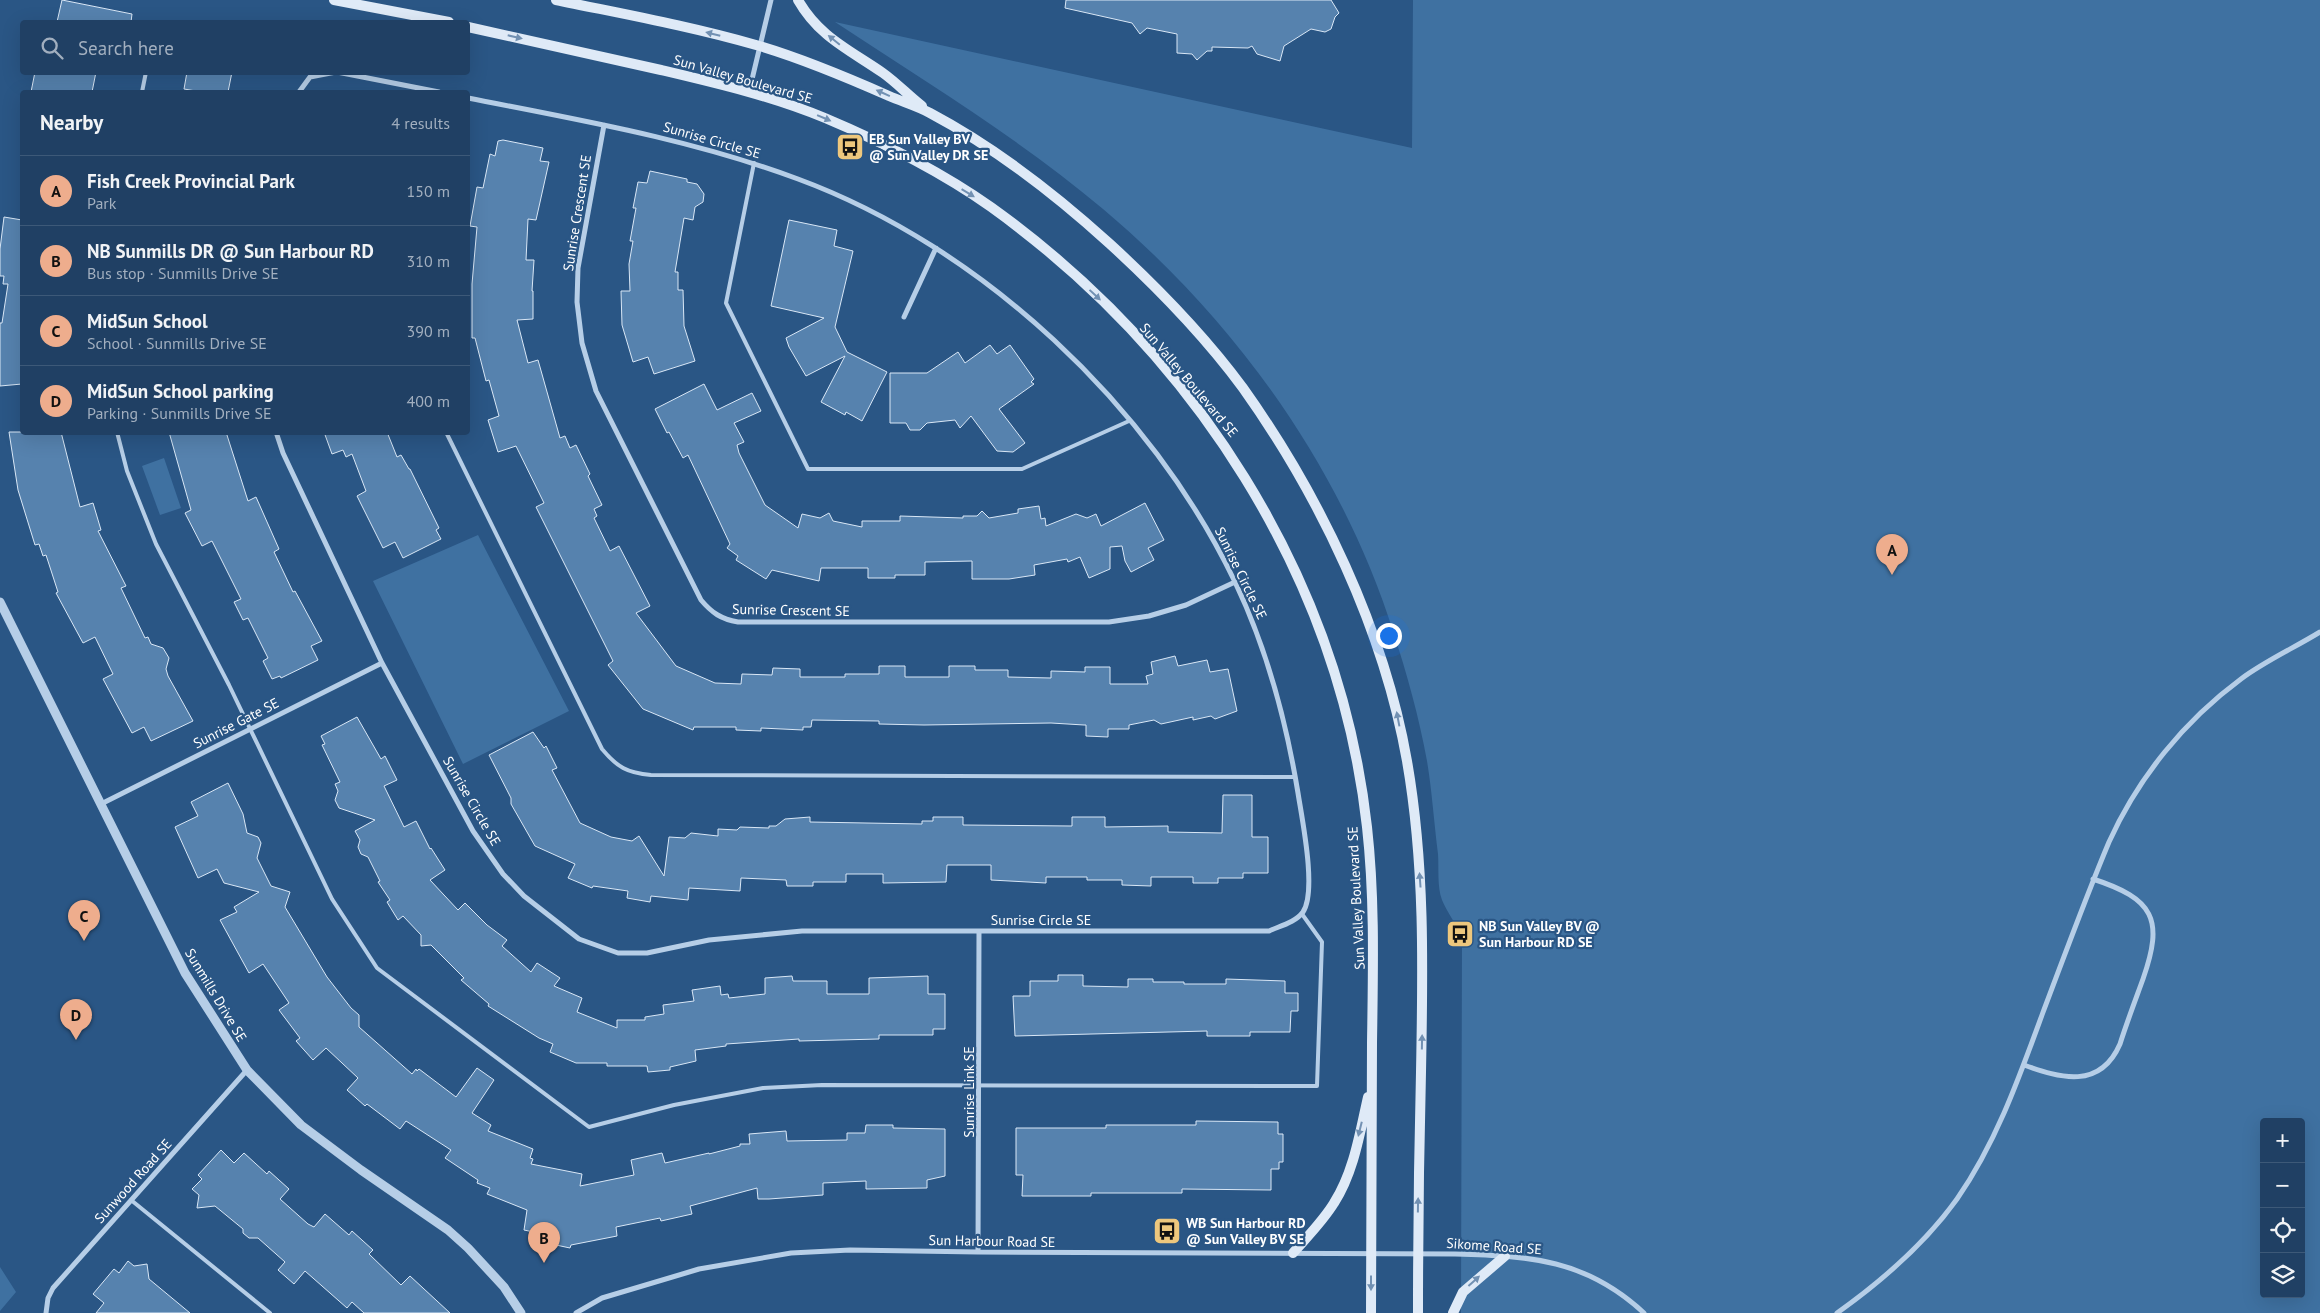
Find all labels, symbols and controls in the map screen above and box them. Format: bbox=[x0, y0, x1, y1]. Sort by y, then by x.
search box bbox=[20, 20, 470, 75]
one-way arrow bbox=[706, 30, 721, 38]
one-way arrow bbox=[508, 33, 523, 41]
icon: search bbox=[38, 34, 66, 62]
one-way arrow bbox=[828, 35, 841, 46]
text: Search here bbox=[78, 36, 174, 60]
street label: Sun Valley Boulevard SE bbox=[671, 51, 815, 107]
one-way arrow bbox=[876, 89, 890, 97]
text: Nearby bbox=[40, 109, 103, 136]
text: 4 results bbox=[391, 113, 450, 133]
one-way arrow bbox=[817, 114, 832, 122]
street label: Sunrise Circle SE bbox=[661, 117, 763, 163]
place label: EB Sun Valley BV @ Sun Valley DR SE bbox=[869, 130, 988, 164]
bus stop icon: EB Sun Valley BV @ Sun Valley DR SE bbox=[835, 132, 865, 162]
street label: Sunrise Crescent SE bbox=[559, 154, 595, 272]
text: Fish Creek Provincial Park bbox=[87, 169, 295, 193]
text: A bbox=[51, 181, 61, 201]
text: 150 m bbox=[407, 181, 450, 201]
one-way arrow bbox=[962, 189, 975, 198]
text: Park bbox=[87, 193, 116, 213]
text: NB Sunmills DR @ Sun Harbour RD bbox=[87, 239, 374, 263]
text: B bbox=[51, 251, 61, 271]
text: 310 m bbox=[407, 251, 450, 271]
text: Bus stop · Sunmills Drive SE bbox=[87, 263, 279, 283]
one-way arrow bbox=[1088, 289, 1100, 301]
text: MidSun School bbox=[87, 309, 208, 333]
street label: Sun Valley Boulevard SE bbox=[1136, 319, 1242, 441]
text: C bbox=[52, 321, 60, 341]
text: 390 m bbox=[407, 321, 450, 341]
text: School · Sunmills Drive SE bbox=[87, 333, 267, 353]
text: MidSun School parking bbox=[87, 379, 274, 403]
text: D bbox=[51, 391, 61, 411]
text: 400 m bbox=[407, 391, 450, 411]
text: Parking · Sunmills Drive SE bbox=[87, 403, 272, 423]
street label: Sunrise Circle SE bbox=[1211, 524, 1271, 622]
pin: A bbox=[1876, 534, 1908, 575]
street label: Sunrise Crescent SE bbox=[732, 600, 850, 620]
your location bbox=[1376, 623, 1402, 649]
street label: Sunrise Gate SE bbox=[190, 694, 282, 752]
one-way arrow bbox=[1394, 711, 1402, 727]
street label: Sunrise Circle SE bbox=[439, 753, 505, 849]
street label: Sun Valley Boulevard SE bbox=[1343, 826, 1369, 970]
one-way arrow bbox=[1415, 872, 1423, 888]
pin: C bbox=[68, 900, 100, 941]
street label: Sunrise Circle SE bbox=[991, 911, 1091, 929]
place label: NB Sun Valley BV @ Sun Harbour RD SE bbox=[1479, 917, 1600, 951]
bus stop icon: NB Sun Valley BV @ Sun Harbour RD SE bbox=[1445, 919, 1475, 949]
street label: Sunmills Drive SE bbox=[181, 945, 251, 1045]
pin: D bbox=[60, 999, 92, 1040]
one-way arrow bbox=[1418, 1034, 1426, 1050]
street label: Sunrise Link SE bbox=[960, 1046, 978, 1138]
map controls bbox=[2260, 1118, 2305, 1298]
button: + bbox=[2260, 1118, 2305, 1163]
one-way arrow bbox=[1356, 1122, 1364, 1137]
street label: Sunwood Road SE bbox=[90, 1135, 176, 1227]
button: − bbox=[2260, 1163, 2305, 1208]
one-way arrow bbox=[1415, 1196, 1423, 1212]
button: locate bbox=[2260, 1208, 2305, 1253]
place label: WB Sun Harbour RD @ Sun Valley BV SE bbox=[1186, 1214, 1305, 1248]
bus stop icon: WB Sun Harbour RD @ Sun Valley BV SE bbox=[1152, 1216, 1182, 1246]
pin: B bbox=[528, 1222, 560, 1263]
street label: Sun Harbour Road SE bbox=[928, 1231, 1056, 1251]
street label: Sikome Road SE bbox=[1446, 1234, 1542, 1258]
button: layers bbox=[2260, 1253, 2305, 1298]
one-way arrow bbox=[1367, 1275, 1375, 1291]
one-way arrow bbox=[1468, 1275, 1480, 1287]

